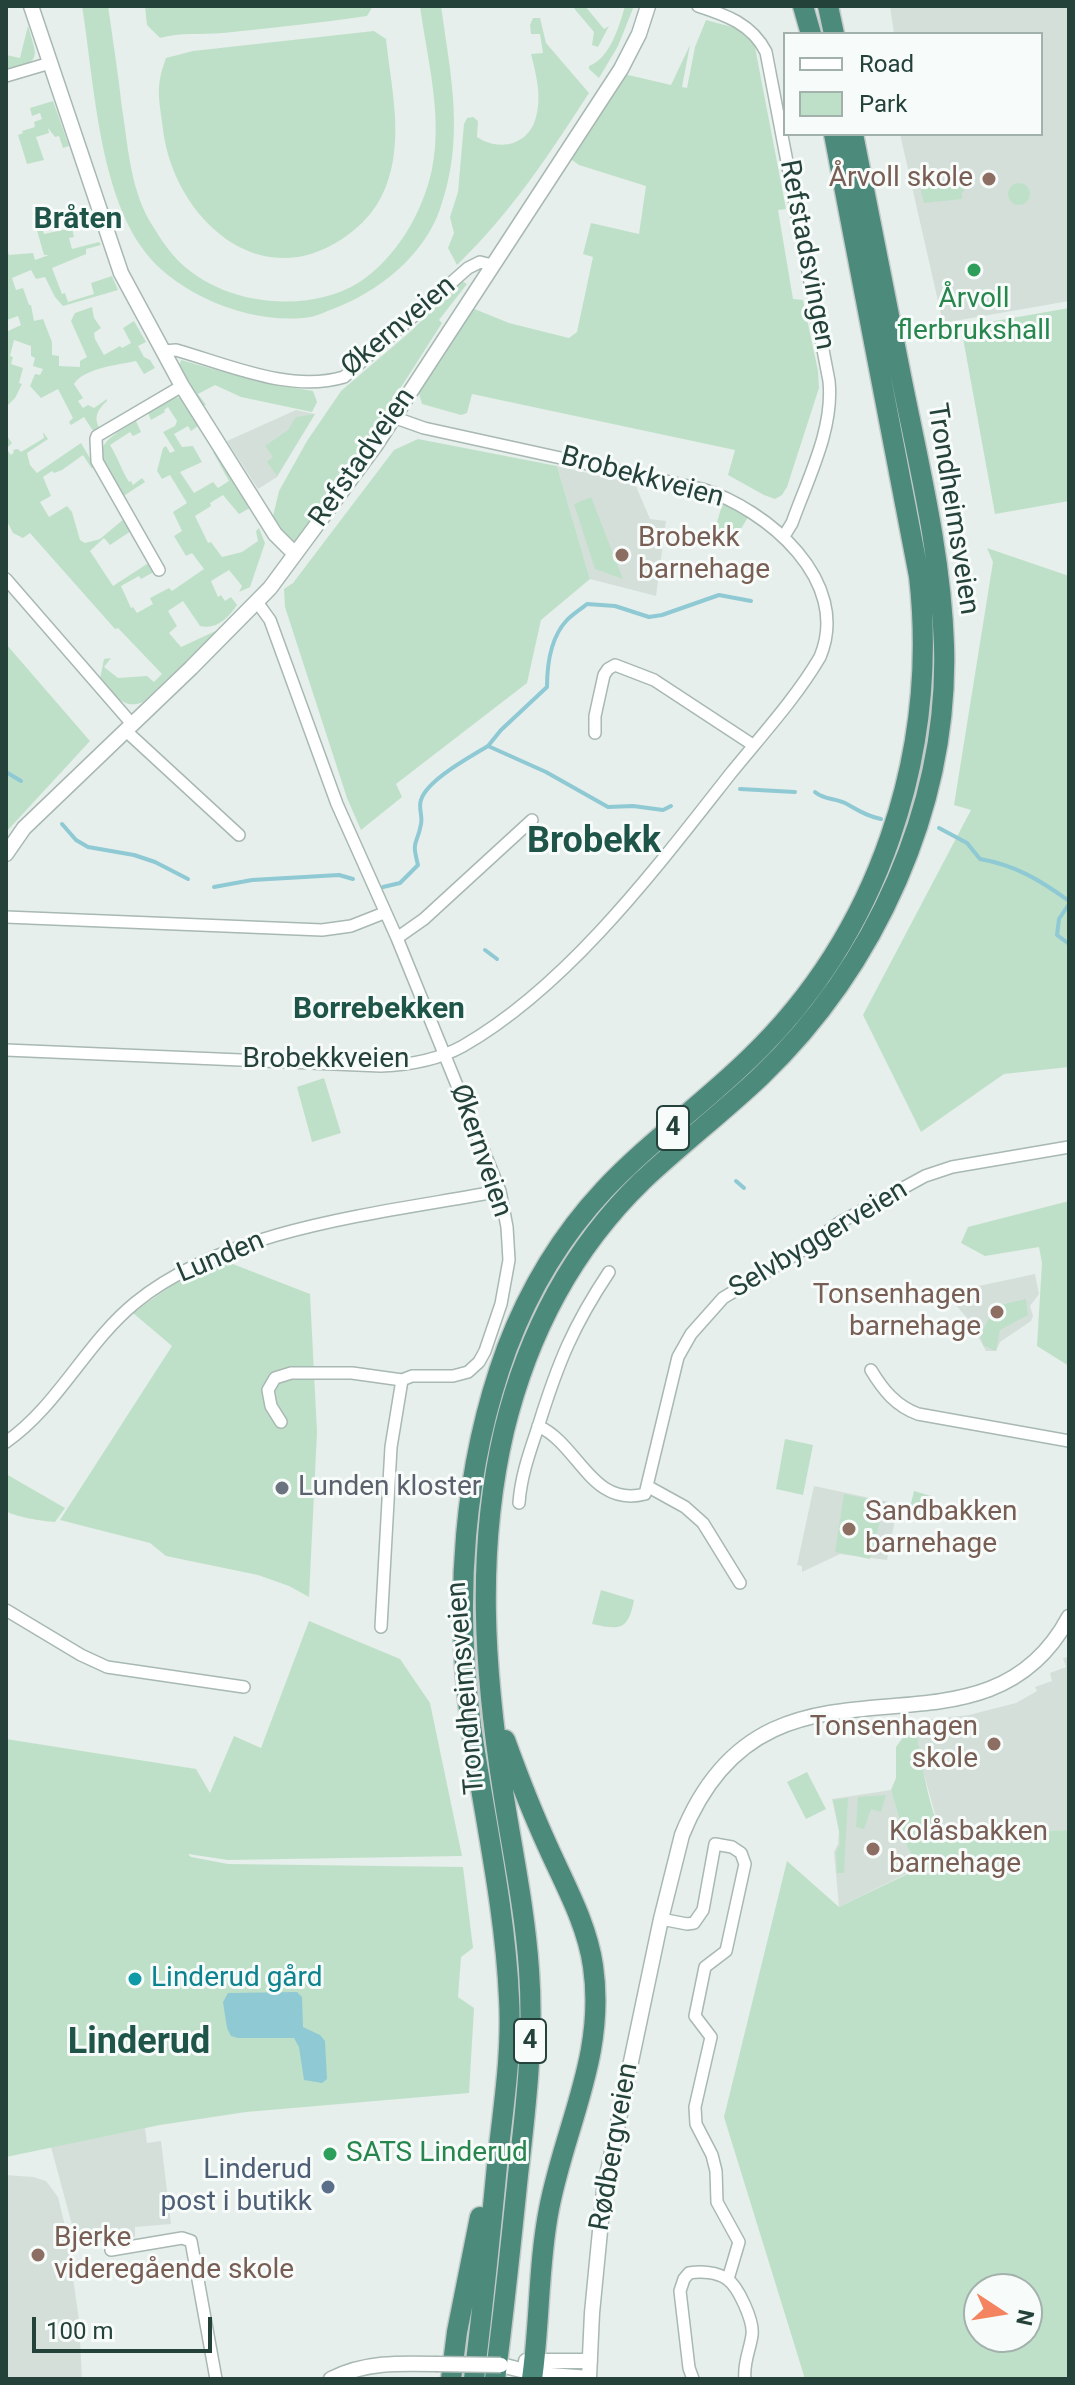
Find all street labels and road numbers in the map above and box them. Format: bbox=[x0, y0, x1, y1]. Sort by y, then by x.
street label: Refstadsvingen bbox=[771, 157, 841, 353]
street label: Økernveien bbox=[335, 270, 463, 384]
street label: Refstadveien bbox=[303, 382, 423, 534]
street label: Trondheimsveien bbox=[919, 401, 985, 617]
street label: Brobekkveien bbox=[557, 440, 727, 516]
street label: Brobekkveien bbox=[243, 1043, 409, 1077]
street label: Økernveien bbox=[442, 1080, 518, 1222]
road number: 4 bbox=[657, 1106, 689, 1150]
street label: Selvbyggerveien bbox=[724, 1174, 914, 1306]
street label: Lunden bbox=[172, 1225, 270, 1291]
street label: Trondheimsveien bbox=[441, 1580, 493, 1796]
road number: 4 bbox=[514, 2019, 546, 2063]
street label: Rødbergveien bbox=[584, 2060, 646, 2234]

